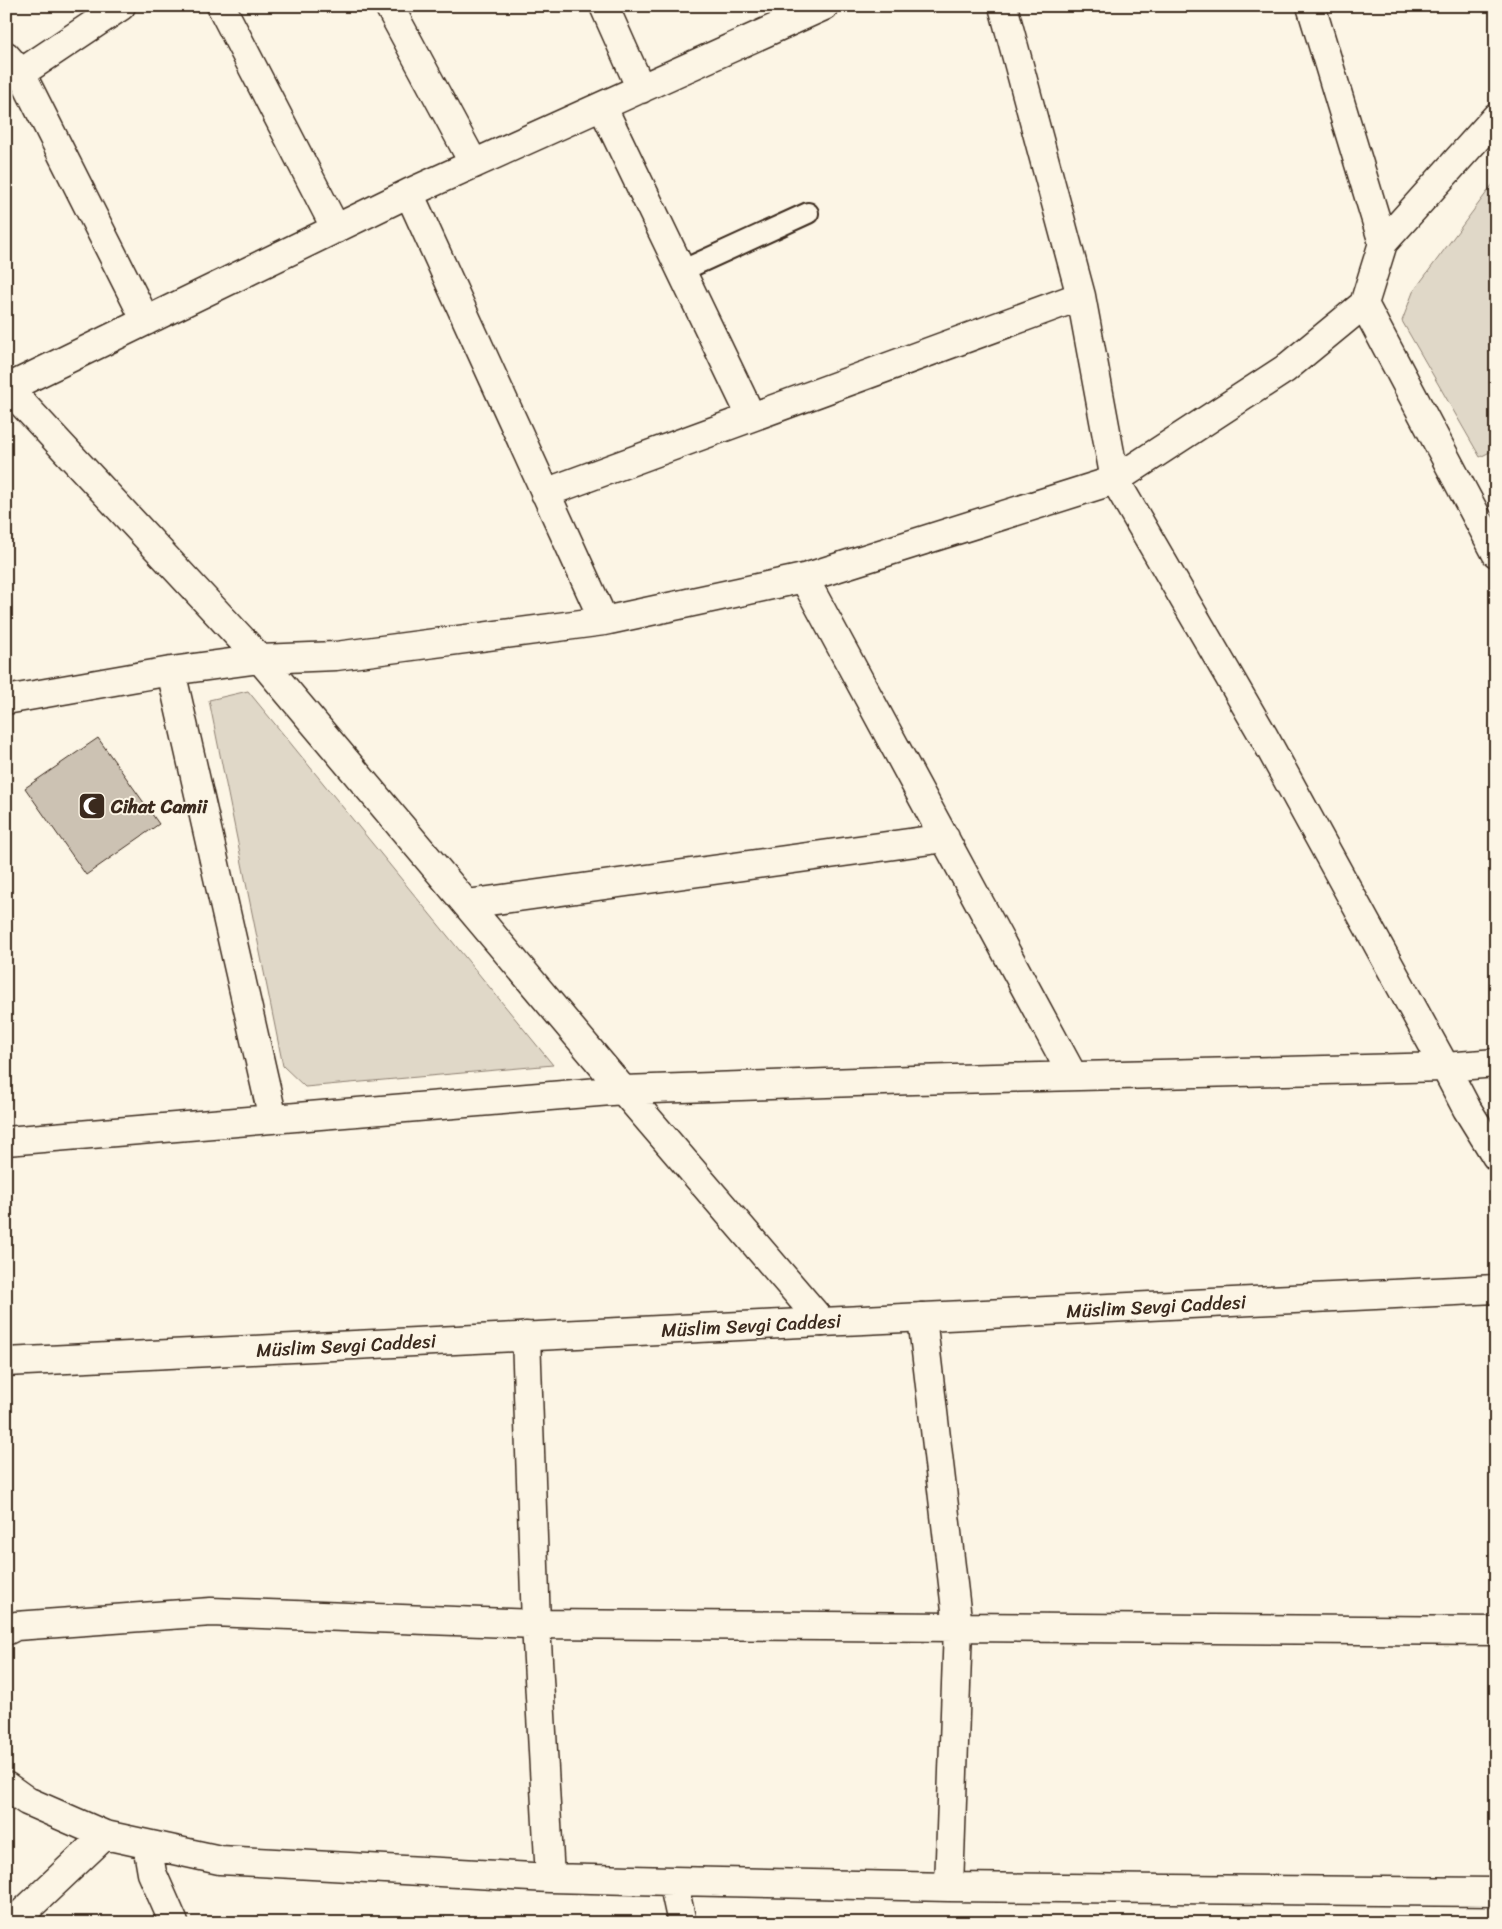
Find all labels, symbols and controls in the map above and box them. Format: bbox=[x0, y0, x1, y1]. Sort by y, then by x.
place label: Cihat Camii bbox=[110, 790, 209, 823]
mosque icon: Cihat Camii bbox=[77, 791, 107, 821]
street label: Müslim Sevgi Caddesi bbox=[1065, 1285, 1248, 1328]
street label: Müslim Sevgi Caddesi bbox=[660, 1304, 843, 1347]
street label: Müslim Sevgi Caddesi bbox=[255, 1324, 438, 1367]

